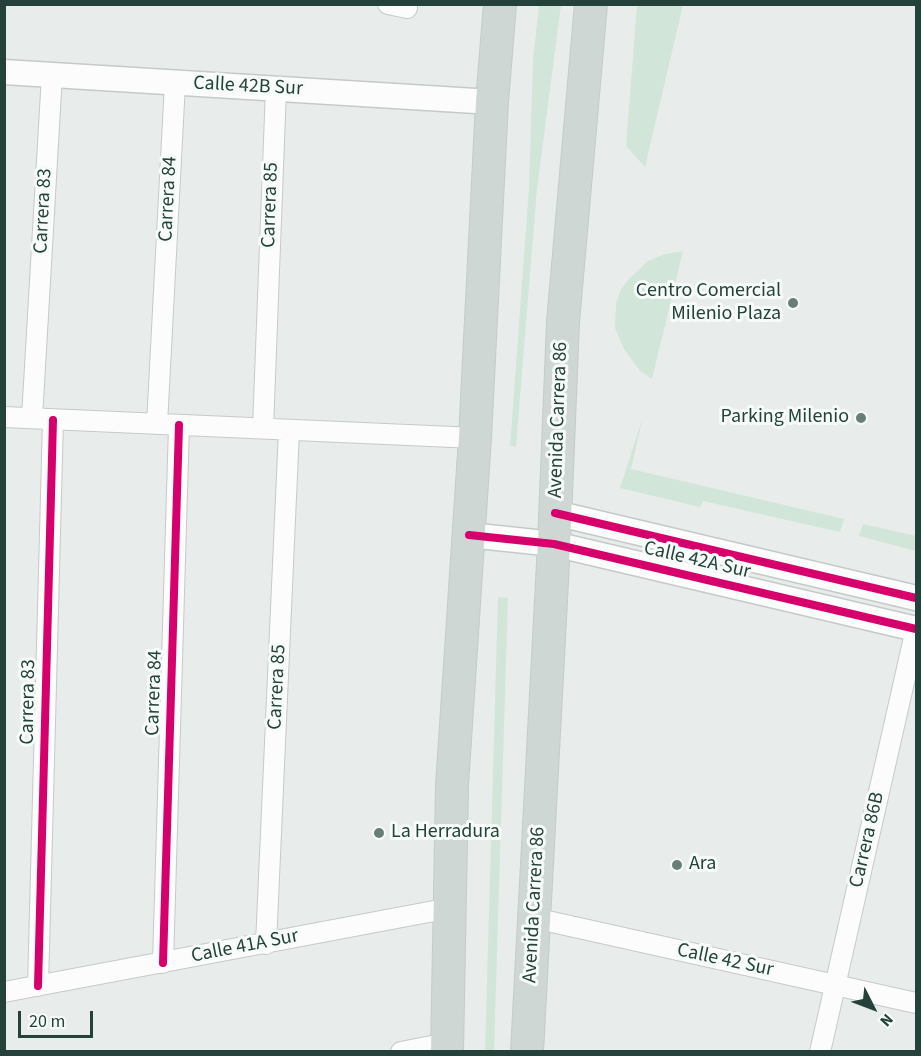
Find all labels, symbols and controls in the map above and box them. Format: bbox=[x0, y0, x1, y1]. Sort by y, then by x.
street label: Calle 42B Sur bbox=[193, 72, 303, 102]
street label: Carrera 84 bbox=[155, 156, 183, 242]
street label: Carrera 85 bbox=[258, 162, 284, 248]
street label: Carrera 83 bbox=[30, 168, 58, 254]
place label: Centro Comercial Milenio Plaza bbox=[636, 280, 781, 327]
marker: Centro Comercial Milenio Plaza bbox=[786, 296, 800, 310]
street label: Avenida Carrera 86 bbox=[544, 341, 574, 499]
place label: Parking Milenio bbox=[720, 406, 849, 430]
marker: Parking Milenio bbox=[854, 411, 868, 425]
street label: Calle 42A Sur bbox=[641, 537, 753, 585]
street label: Carrera 85 bbox=[264, 644, 292, 730]
street label: Carrera 84 bbox=[142, 650, 168, 736]
street label: Carrera 83 bbox=[16, 659, 42, 745]
street label: Carrera 86B bbox=[845, 790, 891, 890]
place label: La Herradura bbox=[391, 821, 500, 845]
marker: La Herradura bbox=[372, 826, 386, 840]
street label: Avenida Carrera 86 bbox=[519, 826, 551, 984]
place label: Ara bbox=[689, 853, 716, 877]
marker: Ara bbox=[670, 858, 684, 872]
street label: Calle 41A Sur bbox=[189, 925, 301, 969]
street label: Calle 42 Sur bbox=[675, 939, 775, 983]
north arrow bbox=[843, 978, 903, 1038]
scale bar bbox=[21, 999, 96, 1037]
text: 20 m bbox=[29, 1009, 65, 1034]
text: N bbox=[875, 1009, 898, 1031]

